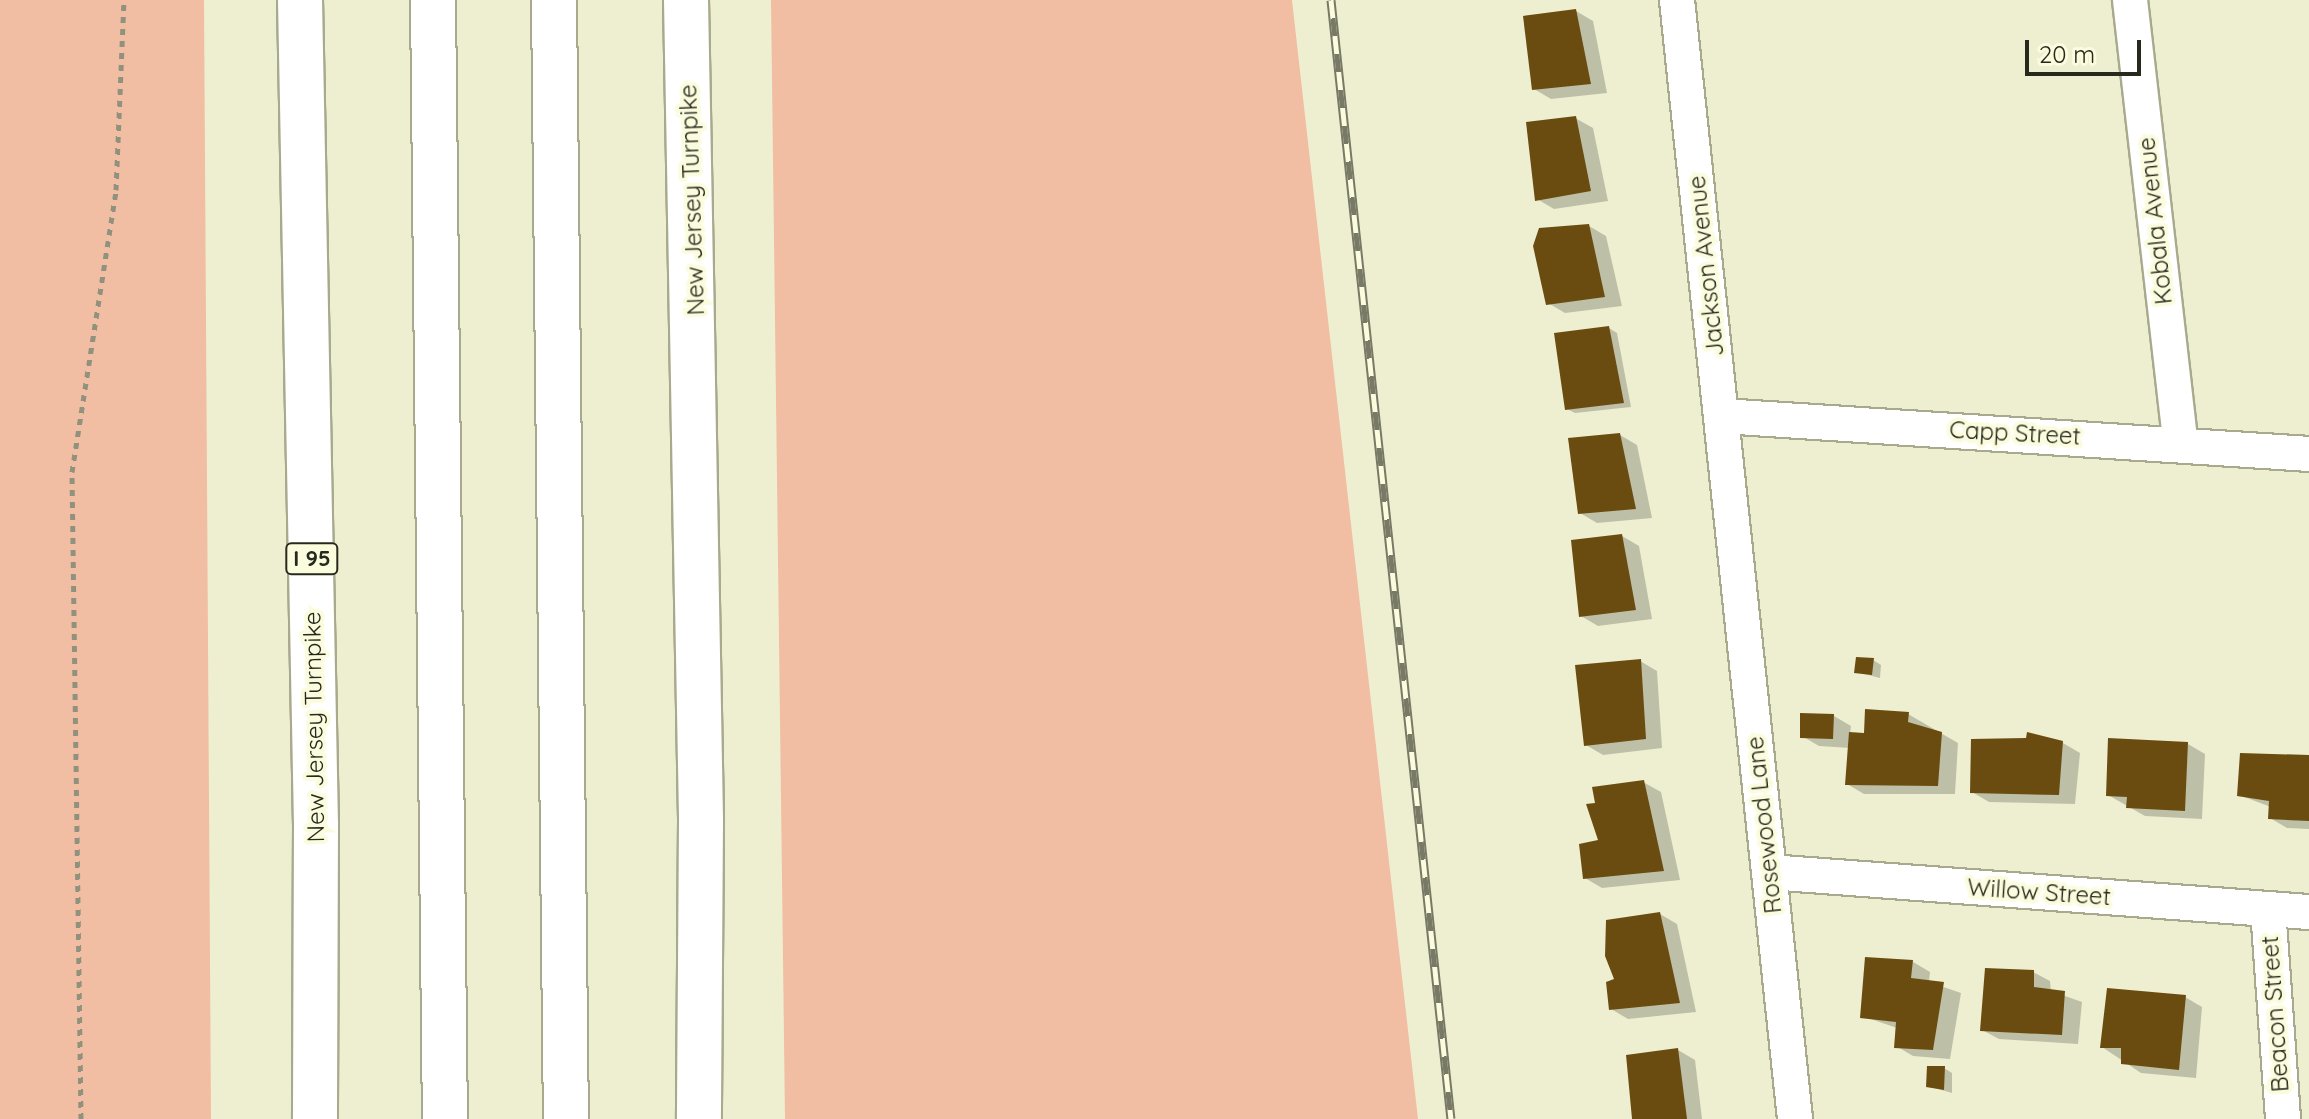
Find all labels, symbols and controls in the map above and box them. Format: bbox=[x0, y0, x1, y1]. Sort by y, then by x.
scale bar bbox=[2029, 24, 2145, 74]
text: 20 m bbox=[2039, 39, 2095, 69]
street label: New Jersey Turnpike bbox=[674, 84, 710, 316]
street label: Kobala Avenue bbox=[2132, 136, 2178, 306]
street label: Jackson Avenue bbox=[1682, 174, 1730, 358]
street label: Capp Street bbox=[1949, 415, 2081, 451]
road number: I 95 bbox=[284, 541, 340, 577]
street label: New Jersey Turnpike bbox=[298, 611, 330, 843]
street label: Rosewood Lane bbox=[1740, 735, 1788, 915]
street label: Willow Street bbox=[1966, 873, 2112, 911]
street label: Beacon Street bbox=[2255, 935, 2295, 1093]

